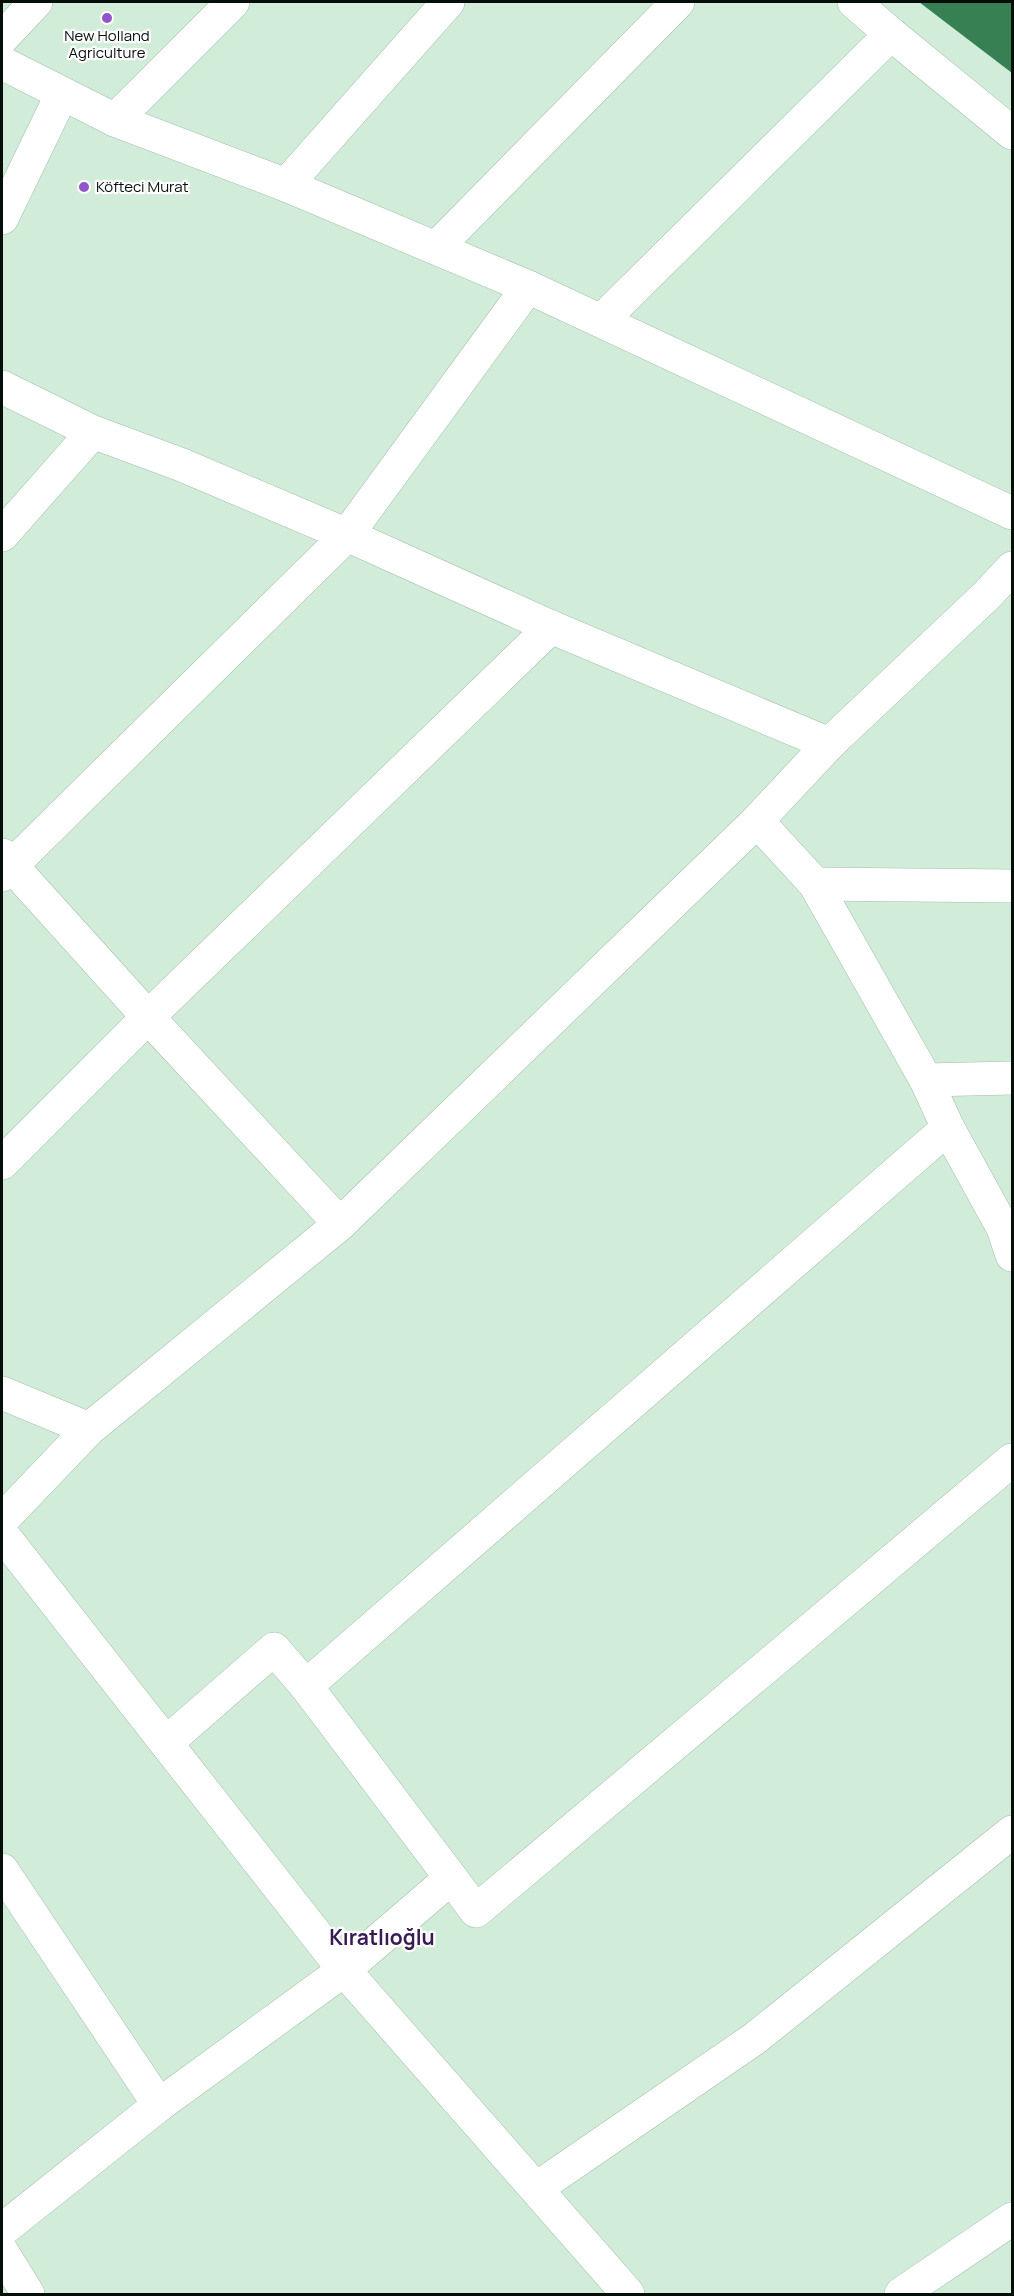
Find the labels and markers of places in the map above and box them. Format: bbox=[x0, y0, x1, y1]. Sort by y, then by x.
marker: New Holland Agriculture bbox=[100, 11, 114, 25]
place label: New Holland Agriculture bbox=[64, 25, 150, 63]
place label: Köfteci Murat bbox=[96, 176, 189, 197]
marker: Köfteci Murat bbox=[77, 180, 91, 194]

